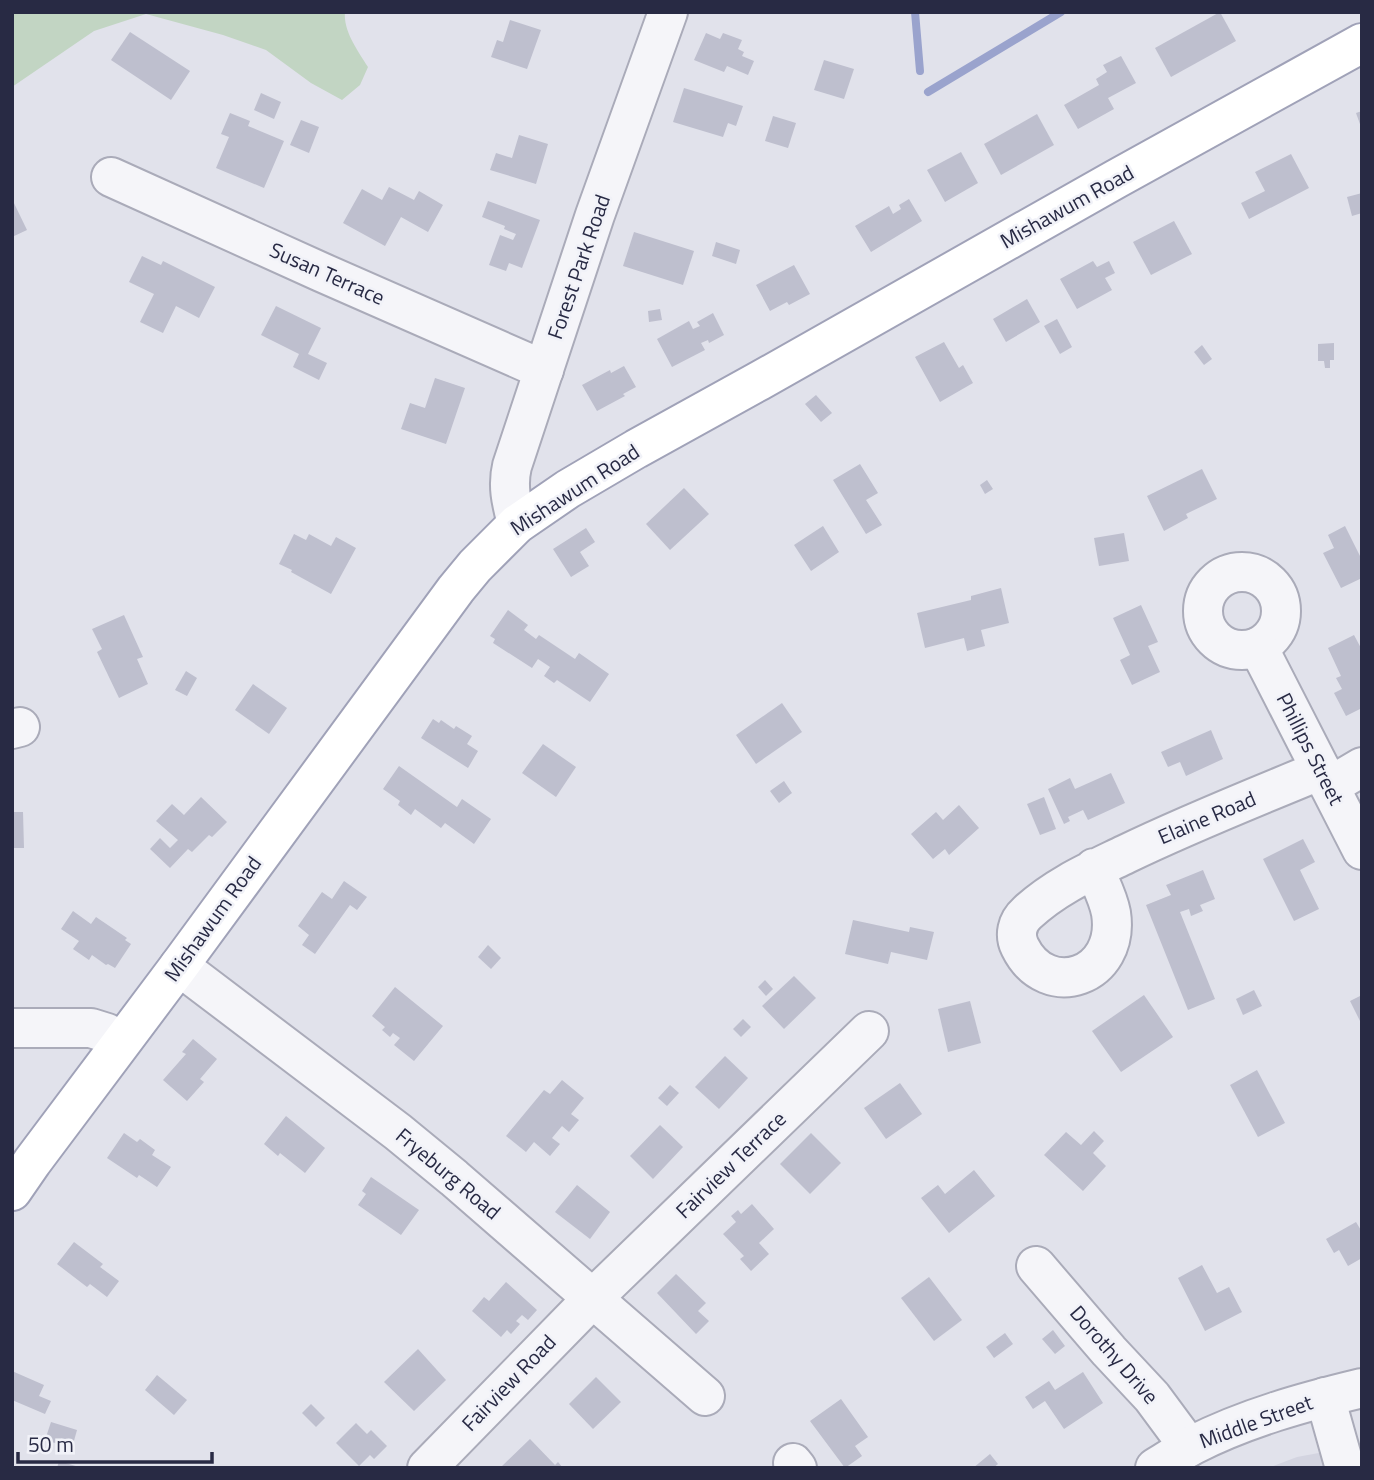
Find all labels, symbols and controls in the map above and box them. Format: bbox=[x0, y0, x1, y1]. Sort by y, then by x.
street label: Mishawum Road bbox=[994, 156, 1139, 256]
street label: Forest Park Road bbox=[538, 190, 618, 343]
street label: Susan Terrace bbox=[265, 233, 390, 313]
street label: Mishawum Road bbox=[503, 435, 645, 543]
street label: Phillips Street bbox=[1269, 687, 1353, 811]
street label: Elaine Road bbox=[1153, 782, 1261, 852]
street label: Mishawum Road bbox=[156, 849, 269, 988]
street label: Fairview Terrace bbox=[668, 1103, 793, 1225]
street label: Fryeburg Road bbox=[389, 1120, 508, 1227]
street label: Dorothy Drive bbox=[1063, 1298, 1167, 1411]
street label: Fairview Road bbox=[454, 1327, 563, 1438]
street label: Middle Street bbox=[1194, 1386, 1317, 1456]
scale bar bbox=[18, 1420, 212, 1464]
text: 50 m bbox=[28, 1428, 74, 1460]

